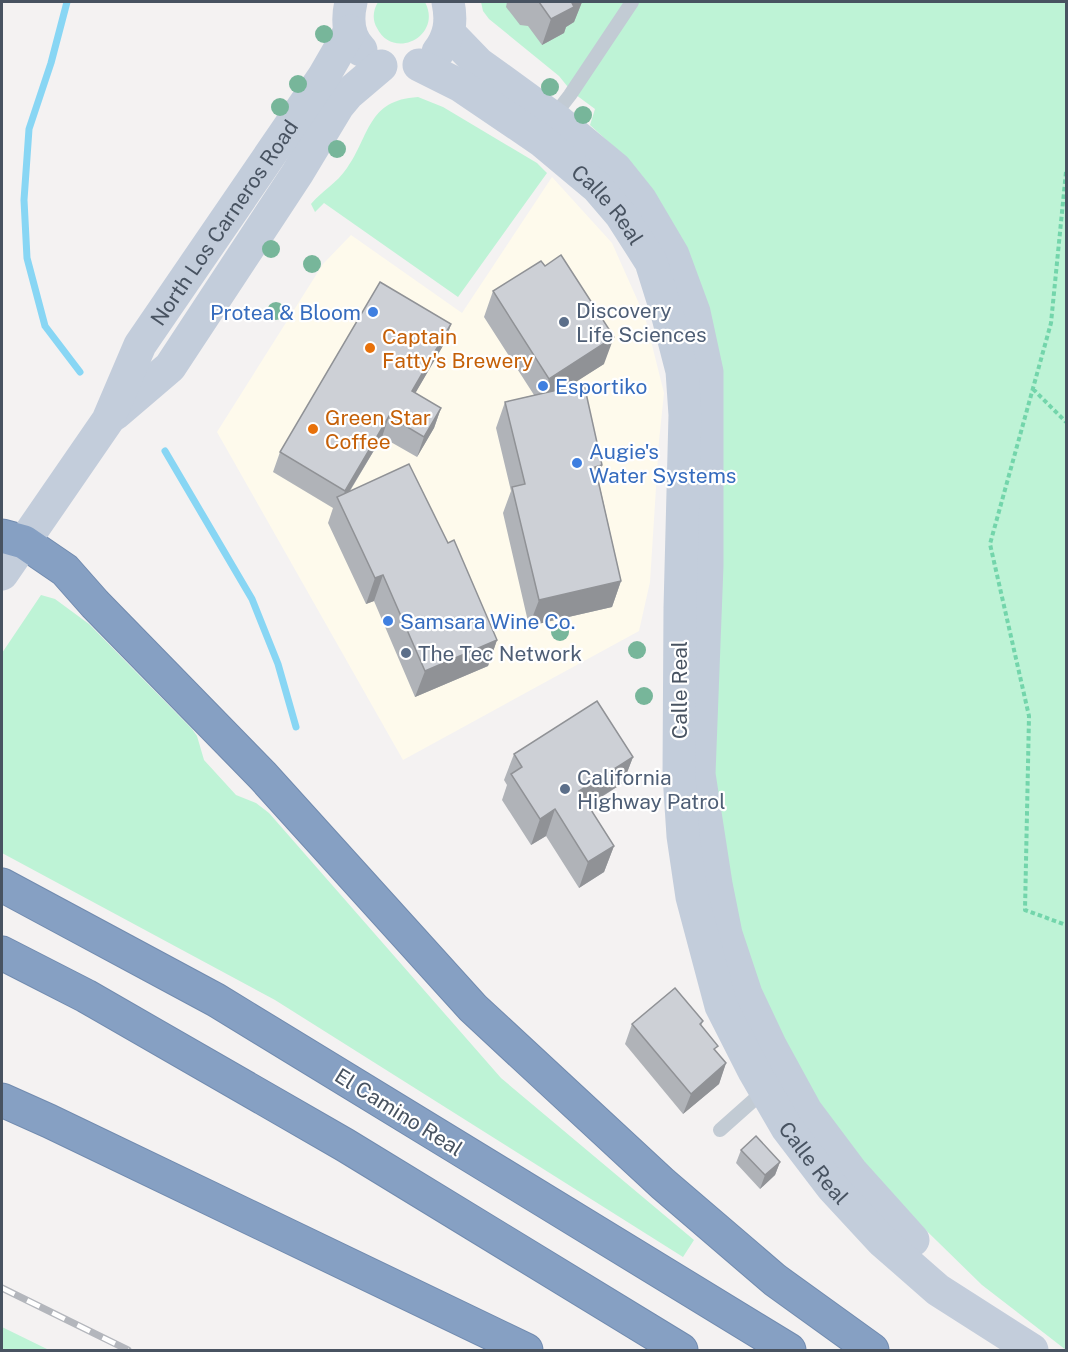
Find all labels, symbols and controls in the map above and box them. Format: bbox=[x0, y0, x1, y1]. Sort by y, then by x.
street label: North Los Carneros Road bbox=[145, 115, 303, 330]
street label: Calle Real bbox=[567, 159, 649, 249]
place label: Discovery Life Sciences bbox=[576, 298, 707, 347]
place label: Protea & Bloom bbox=[210, 300, 361, 325]
marker: Protea & Bloom bbox=[366, 305, 380, 319]
marker: Discovery Life Sciences bbox=[557, 315, 571, 329]
place label: Captain Fatty's Brewery bbox=[382, 324, 533, 373]
marker: Captain Fatty's Brewery bbox=[363, 341, 377, 355]
place label: Esportiko bbox=[555, 374, 647, 399]
marker: Esportiko bbox=[536, 379, 550, 393]
place label: Green Star Coffee bbox=[325, 405, 431, 454]
marker: Green Star Coffee bbox=[306, 422, 320, 436]
place label: Augie's Water Systems bbox=[589, 439, 736, 488]
marker: Augie's Water Systems bbox=[570, 456, 584, 470]
place label: Samsara Wine Co. bbox=[400, 609, 575, 634]
marker: Samsara Wine Co. bbox=[381, 614, 395, 628]
place label: The Tec Network bbox=[418, 641, 582, 666]
street label: Calle Real bbox=[667, 641, 692, 739]
marker: The Tec Network bbox=[399, 646, 413, 660]
place label: California Highway Patrol bbox=[577, 765, 726, 814]
marker: California Highway Patrol bbox=[558, 782, 572, 796]
street label: El Camino Real bbox=[330, 1063, 468, 1161]
street label: Calle Real bbox=[774, 1116, 854, 1209]

